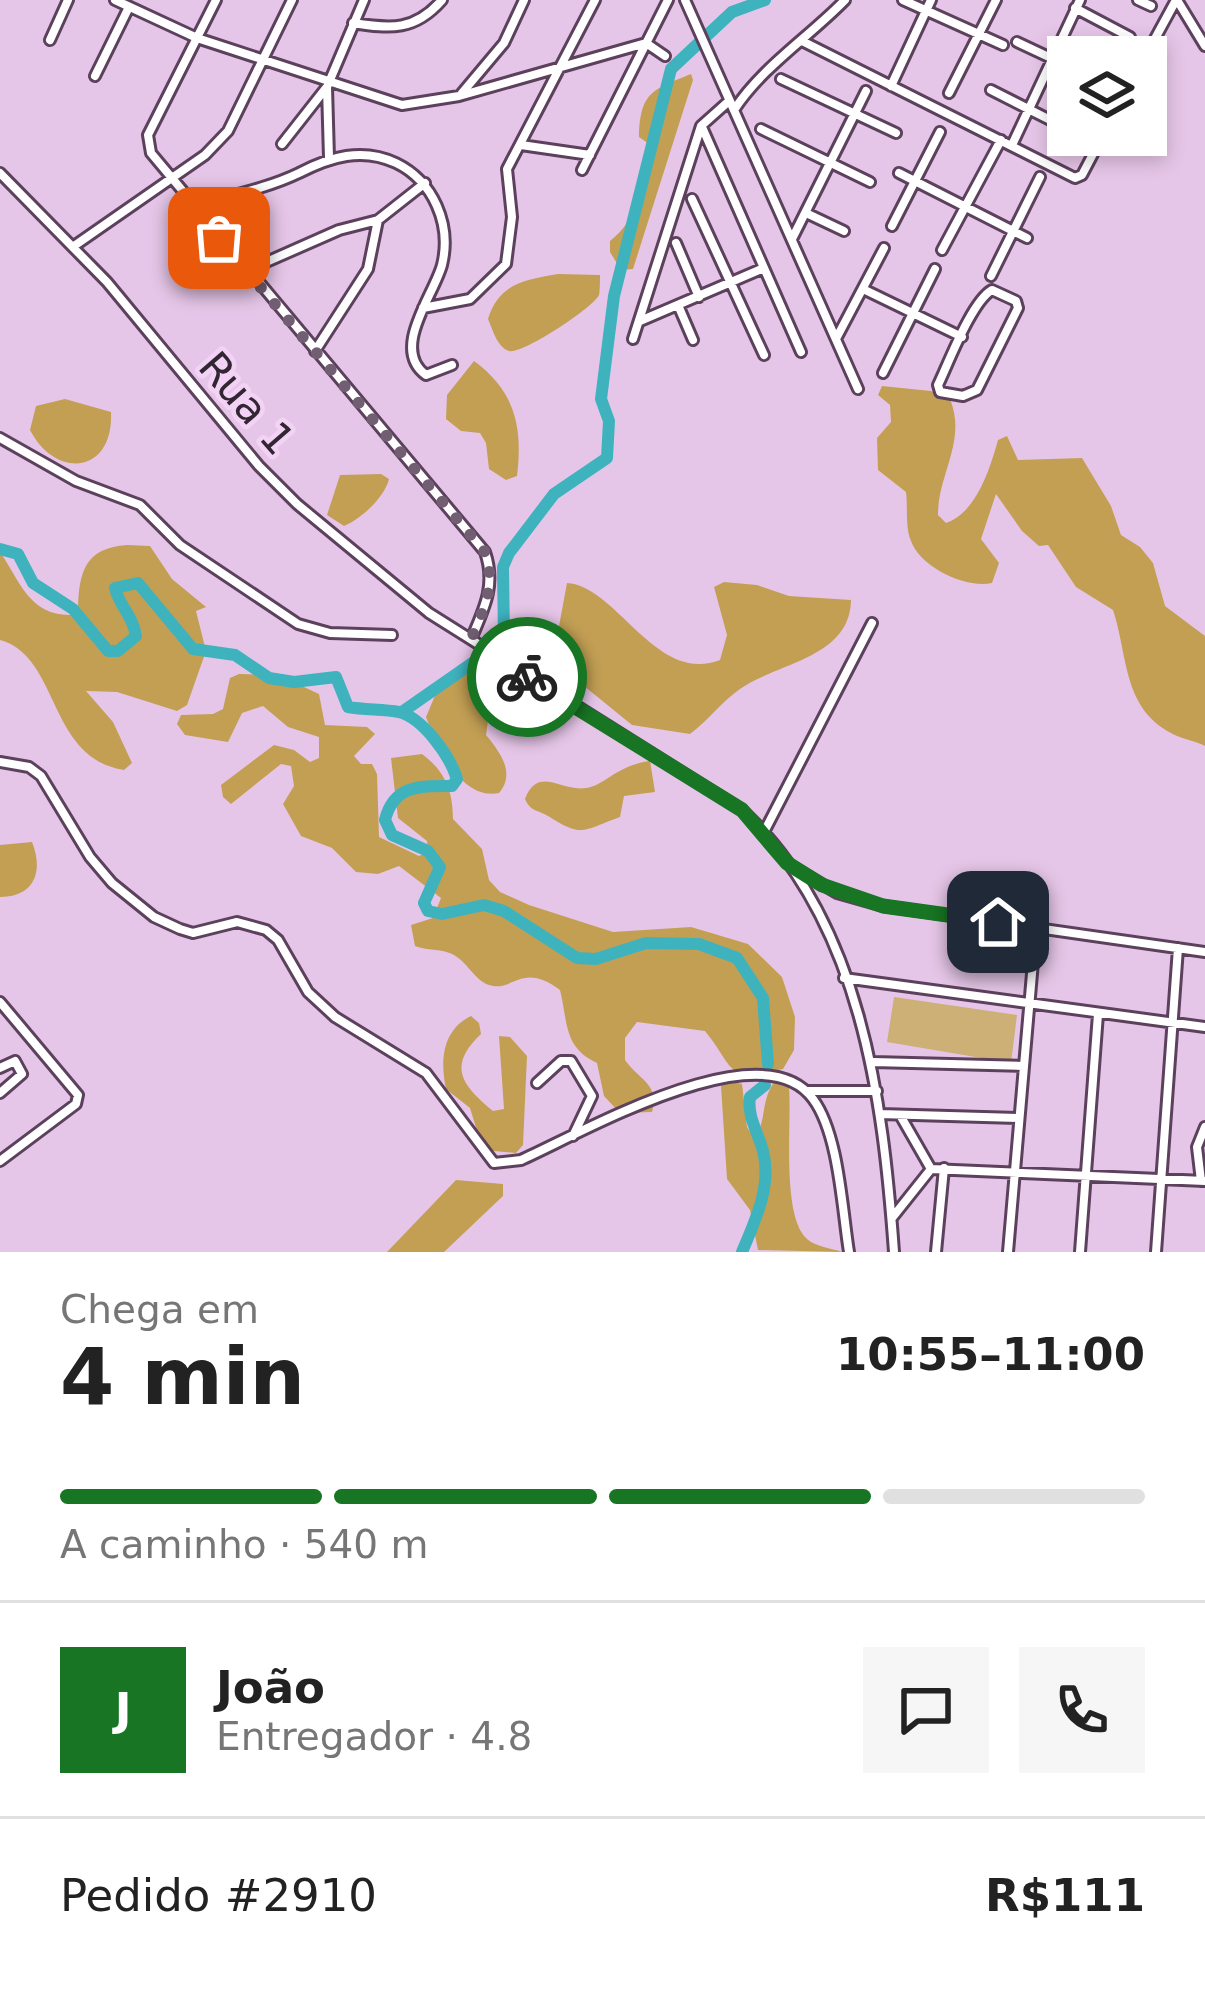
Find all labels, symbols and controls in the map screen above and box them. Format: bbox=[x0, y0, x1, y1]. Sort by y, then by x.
map controls bbox=[1047, 36, 1167, 156]
button: layers bbox=[1047, 36, 1167, 156]
pin bbox=[168, 187, 270, 289]
icon: bag bbox=[186, 205, 252, 271]
street label: Rua 1 bbox=[189, 342, 304, 465]
courier bbox=[467, 617, 587, 737]
icon: bike bbox=[494, 644, 560, 710]
pin bbox=[947, 871, 1049, 973]
icon: home bbox=[965, 889, 1031, 955]
text: Chega em bbox=[60, 1287, 259, 1332]
text: 10:55–11:00 bbox=[836, 1328, 1145, 1381]
text: 4 min bbox=[60, 1332, 305, 1422]
text: A caminho · 540 m bbox=[60, 1522, 429, 1567]
button: chat bbox=[863, 1647, 989, 1773]
button: phone bbox=[1019, 1647, 1145, 1773]
text: João bbox=[216, 1661, 325, 1714]
text: J bbox=[115, 1683, 131, 1736]
text: Entregador · 4.8 bbox=[216, 1714, 532, 1759]
text: Pedido #2910 bbox=[60, 1869, 377, 1922]
text: R$111 bbox=[985, 1869, 1145, 1922]

